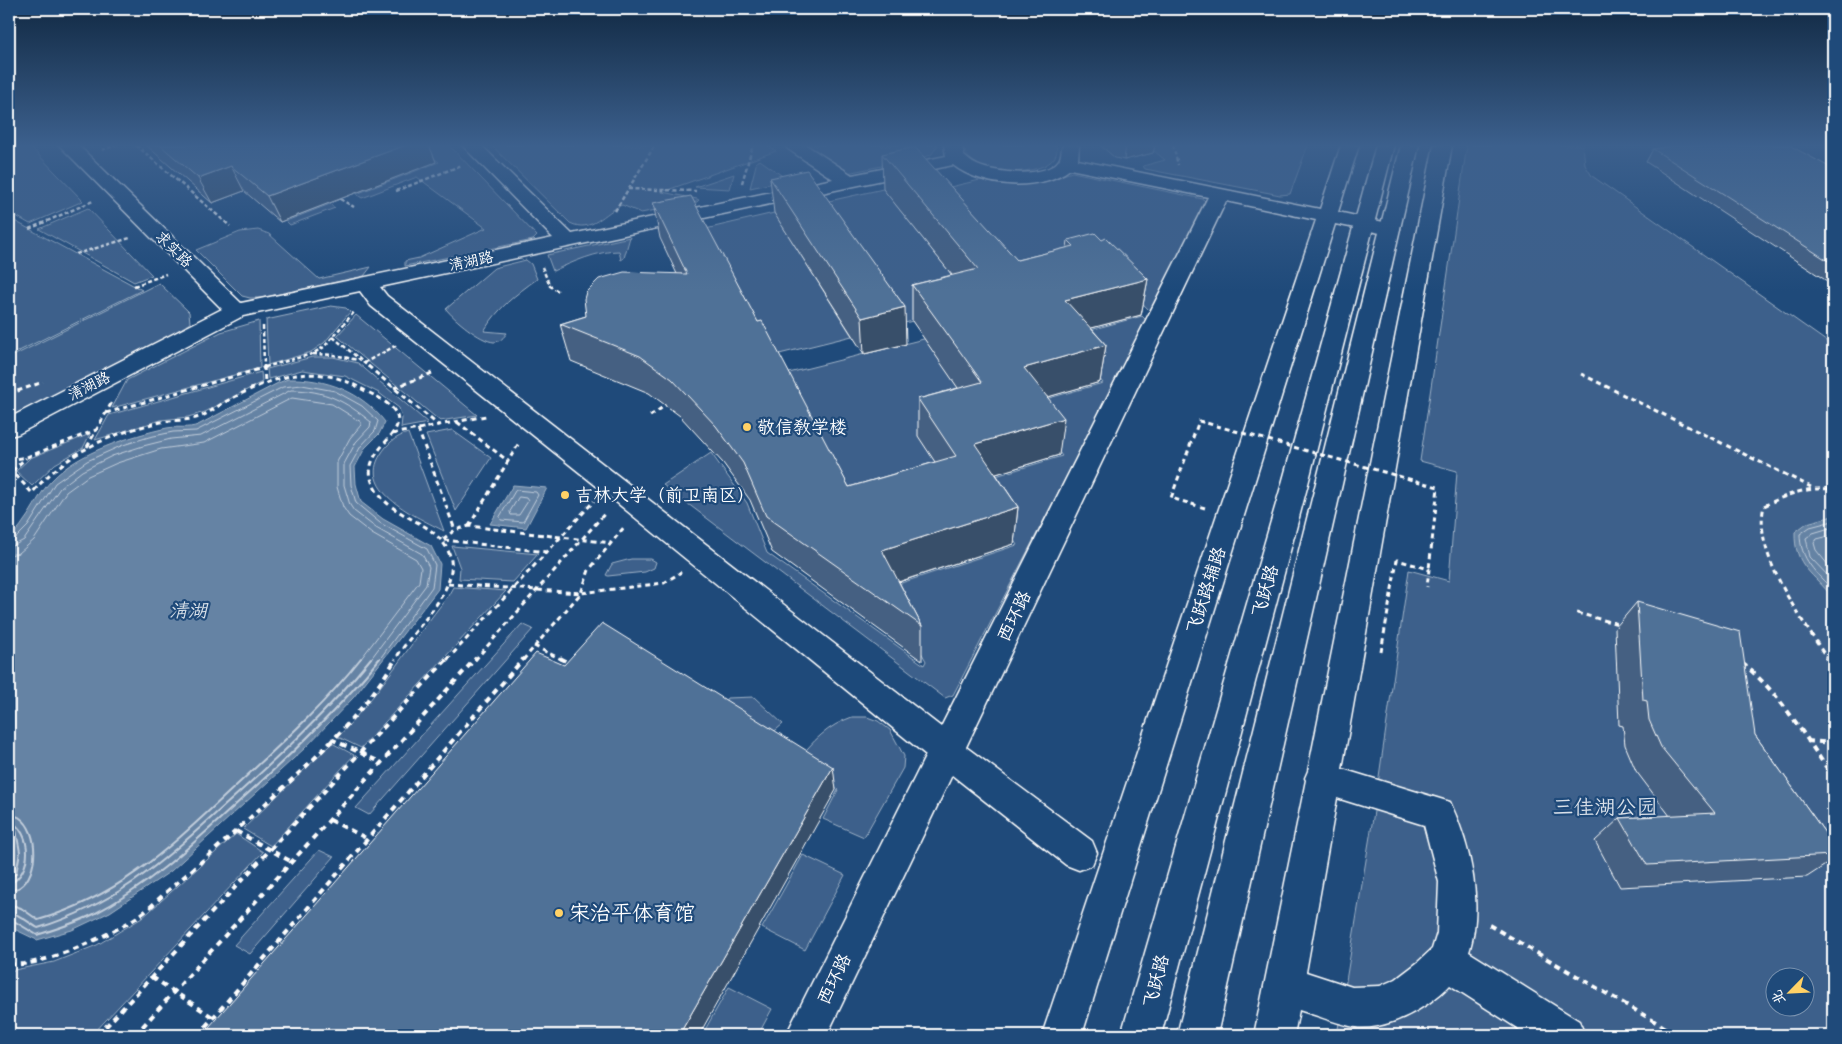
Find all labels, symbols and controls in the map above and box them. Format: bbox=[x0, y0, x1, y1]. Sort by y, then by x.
street label: 求实路 bbox=[150, 227, 196, 273]
street label: 清湖路 bbox=[447, 248, 495, 276]
street label: 清湖路 bbox=[65, 368, 114, 406]
place label: 敬信教学楼 bbox=[757, 416, 847, 440]
marker: 敬信教学楼 bbox=[741, 421, 753, 433]
place label: 吉林大学（前卫南区） bbox=[575, 484, 755, 508]
marker: 吉林大学（前卫南区） bbox=[559, 489, 571, 501]
street label: 飞跃路辅路 bbox=[1182, 544, 1232, 637]
street label: 飞跃路 bbox=[1247, 562, 1285, 621]
street label: 西环路 bbox=[992, 587, 1038, 646]
water label: 清湖 bbox=[169, 599, 209, 624]
park label: 三佳湖公园 bbox=[1553, 794, 1658, 822]
place label: 宋治平体育馆 bbox=[569, 900, 695, 928]
marker: 宋治平体育馆 bbox=[553, 907, 565, 919]
street label: 西环路 bbox=[812, 950, 858, 1009]
street label: 飞跃路 bbox=[1138, 952, 1176, 1010]
north arrow bbox=[1764, 966, 1814, 1016]
text: 北 bbox=[1768, 987, 1790, 1007]

